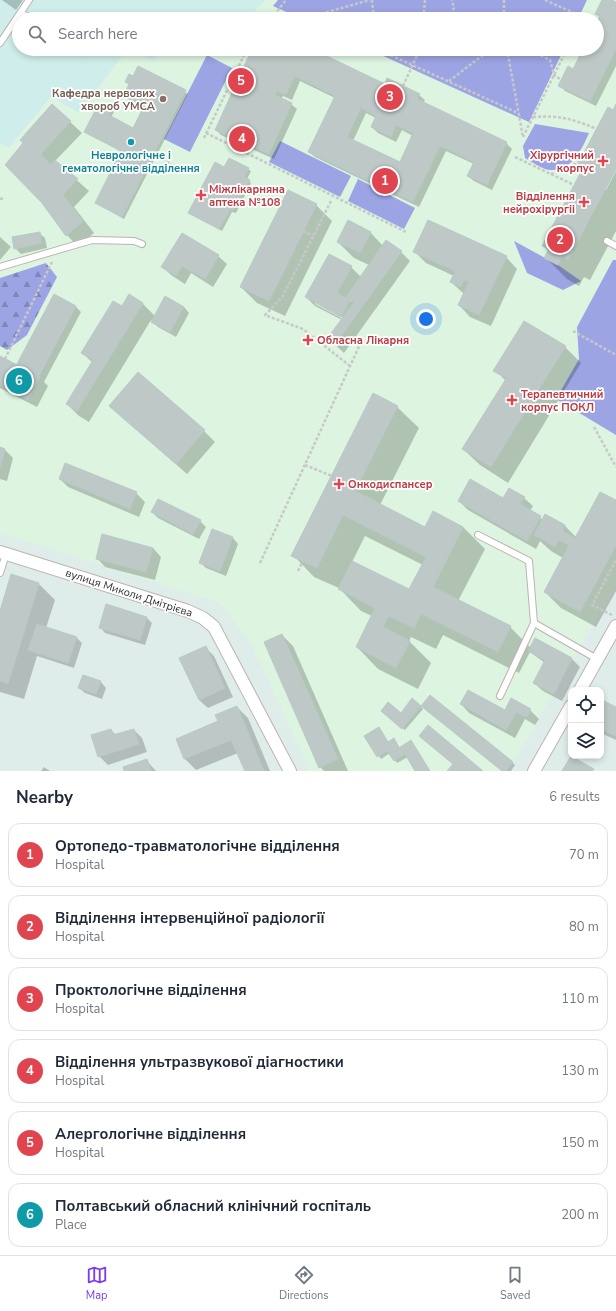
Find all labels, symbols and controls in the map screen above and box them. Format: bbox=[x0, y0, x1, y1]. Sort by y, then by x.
search box bbox=[12, 12, 604, 56]
icon: search bbox=[26, 23, 48, 45]
text: Search here bbox=[58, 24, 138, 44]
pin: 5 bbox=[228, 66, 254, 96]
pin: 3 bbox=[377, 82, 403, 112]
place label: Кафедра нервових хвороб УМСА bbox=[52, 86, 156, 114]
marker: Кафедра нервових хвороб УМСА bbox=[158, 94, 168, 104]
pin: 4 bbox=[229, 124, 255, 154]
marker: Неврологічне і гематологічне відділення bbox=[126, 137, 136, 147]
place label: Неврологічне і гематологічне відділення bbox=[62, 148, 200, 176]
place label: Хірургічний корпус bbox=[529, 148, 595, 176]
marker: Хірургічний корпус bbox=[597, 155, 609, 167]
pin: 1 bbox=[372, 166, 398, 196]
place label: Міжлікарняна аптека №108 bbox=[209, 182, 285, 210]
place label: Відділення нейрохірургіі bbox=[503, 189, 575, 217]
marker: Міжлікарняна аптека №108 bbox=[196, 190, 206, 200]
marker: Відділення нейрохірургіі bbox=[578, 196, 590, 208]
pin: 2 bbox=[547, 225, 573, 255]
your location bbox=[416, 309, 436, 329]
place label: Обласна Лікарня bbox=[317, 333, 409, 348]
marker: Обласна Лікарня bbox=[302, 334, 314, 346]
pin: 6 bbox=[6, 366, 32, 396]
place label: Терапевтичний корпус ПОКЛ bbox=[521, 387, 603, 415]
marker: Терапевтичний корпус ПОКЛ bbox=[506, 394, 518, 406]
place label: Онкодиспансер bbox=[348, 477, 433, 492]
marker: Онкодиспансер bbox=[333, 478, 345, 490]
street label: вулиця Миколи Дмітрієва bbox=[64, 565, 194, 621]
map controls bbox=[568, 687, 604, 759]
button: locate bbox=[568, 687, 604, 723]
button: layers bbox=[568, 723, 604, 759]
text: Nearby bbox=[16, 786, 73, 809]
text: 6 results bbox=[549, 788, 600, 806]
text: Ортопедо-травматологічне відділення bbox=[55, 836, 340, 856]
text: 1 bbox=[26, 846, 34, 864]
text: 70 m bbox=[569, 846, 599, 864]
text: Hospital bbox=[55, 856, 104, 874]
text: Відділення інтервенційної радіології bbox=[55, 908, 325, 928]
text: 2 bbox=[26, 918, 34, 936]
text: 80 m bbox=[569, 918, 599, 936]
text: Hospital bbox=[55, 928, 104, 946]
text: Проктологічне відділення bbox=[55, 980, 247, 1000]
text: 3 bbox=[26, 990, 34, 1008]
text: 110 m bbox=[561, 990, 599, 1008]
text: Hospital bbox=[55, 1000, 104, 1018]
text: Відділення ультразвукової діагностики bbox=[55, 1052, 344, 1072]
text: 4 bbox=[26, 1062, 34, 1080]
text: 130 m bbox=[561, 1062, 599, 1080]
text: Hospital bbox=[55, 1072, 104, 1090]
text: Алергологічне відділення bbox=[55, 1124, 246, 1144]
text: 5 bbox=[26, 1134, 34, 1152]
text: 150 m bbox=[561, 1134, 599, 1152]
text: Hospital bbox=[55, 1144, 104, 1162]
text: Полтавський обласний клінічний госпіталь bbox=[55, 1196, 371, 1216]
text: 6 bbox=[26, 1206, 34, 1224]
text: 200 m bbox=[561, 1206, 599, 1224]
text: Place bbox=[55, 1216, 87, 1234]
tab: Map bbox=[86, 1264, 108, 1303]
tab: Directions bbox=[279, 1264, 329, 1303]
tab: Saved bbox=[500, 1264, 530, 1303]

